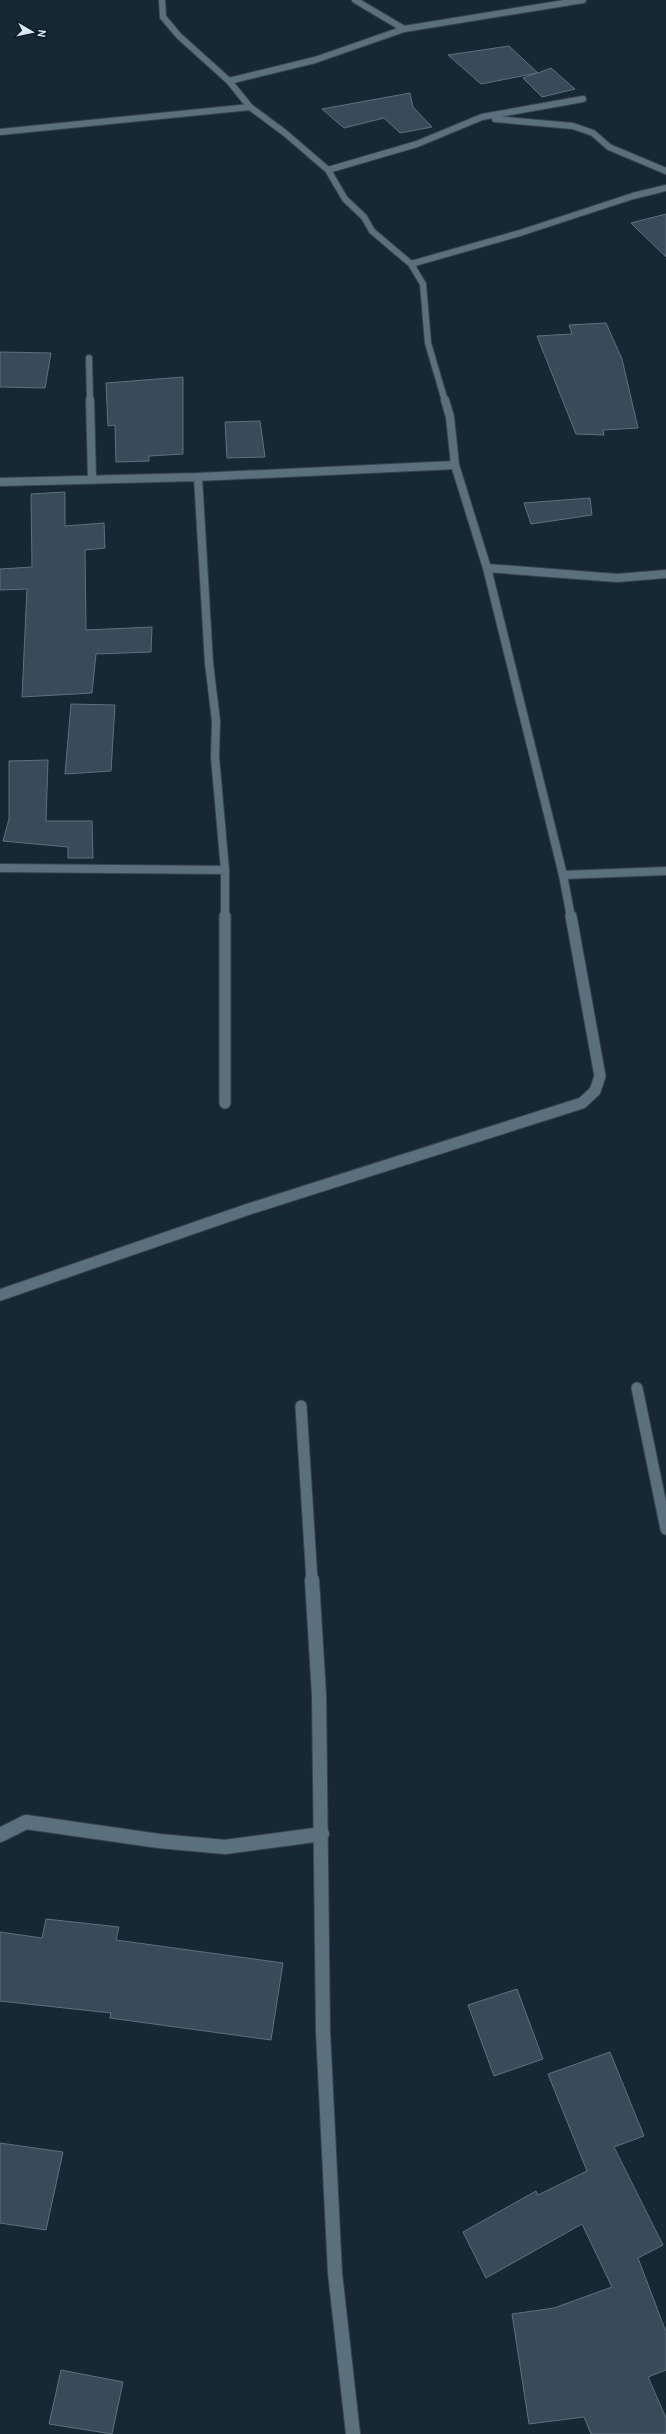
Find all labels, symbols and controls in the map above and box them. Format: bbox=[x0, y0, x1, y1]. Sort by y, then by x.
north arrow bbox=[12, 12, 52, 52]
text: N bbox=[34, 29, 49, 38]

